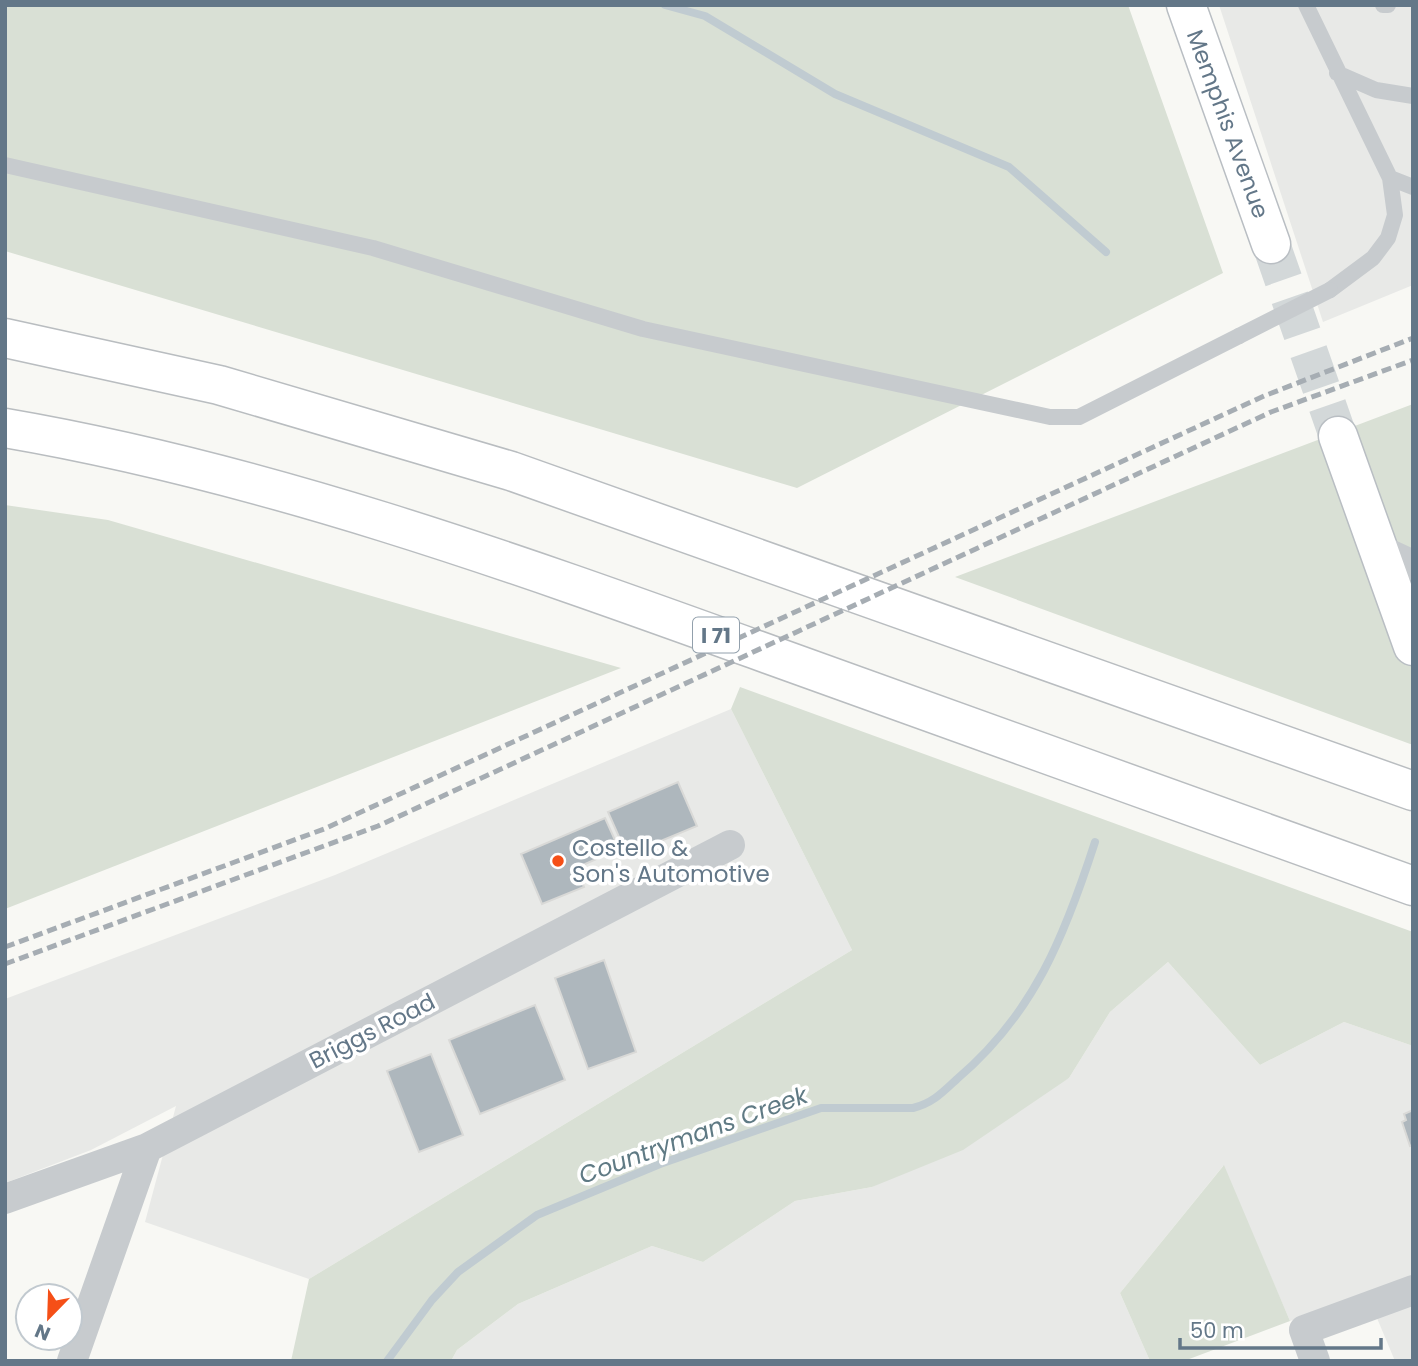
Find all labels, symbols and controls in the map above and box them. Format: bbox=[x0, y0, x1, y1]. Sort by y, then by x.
street label: Memphis Avenue bbox=[1179, 25, 1277, 223]
road number: I 71 bbox=[693, 618, 739, 652]
place label: Costello & Son's Automotive bbox=[572, 832, 770, 890]
marker: Costello & Son's Automotive bbox=[550, 853, 566, 869]
street label: Briggs Road bbox=[304, 986, 440, 1076]
water label: Countrymans Creek bbox=[574, 1078, 814, 1192]
north arrow bbox=[14, 1282, 84, 1352]
scale bar bbox=[1180, 1306, 1381, 1350]
text: 50 m bbox=[1190, 1316, 1244, 1345]
text: N bbox=[31, 1317, 54, 1347]

